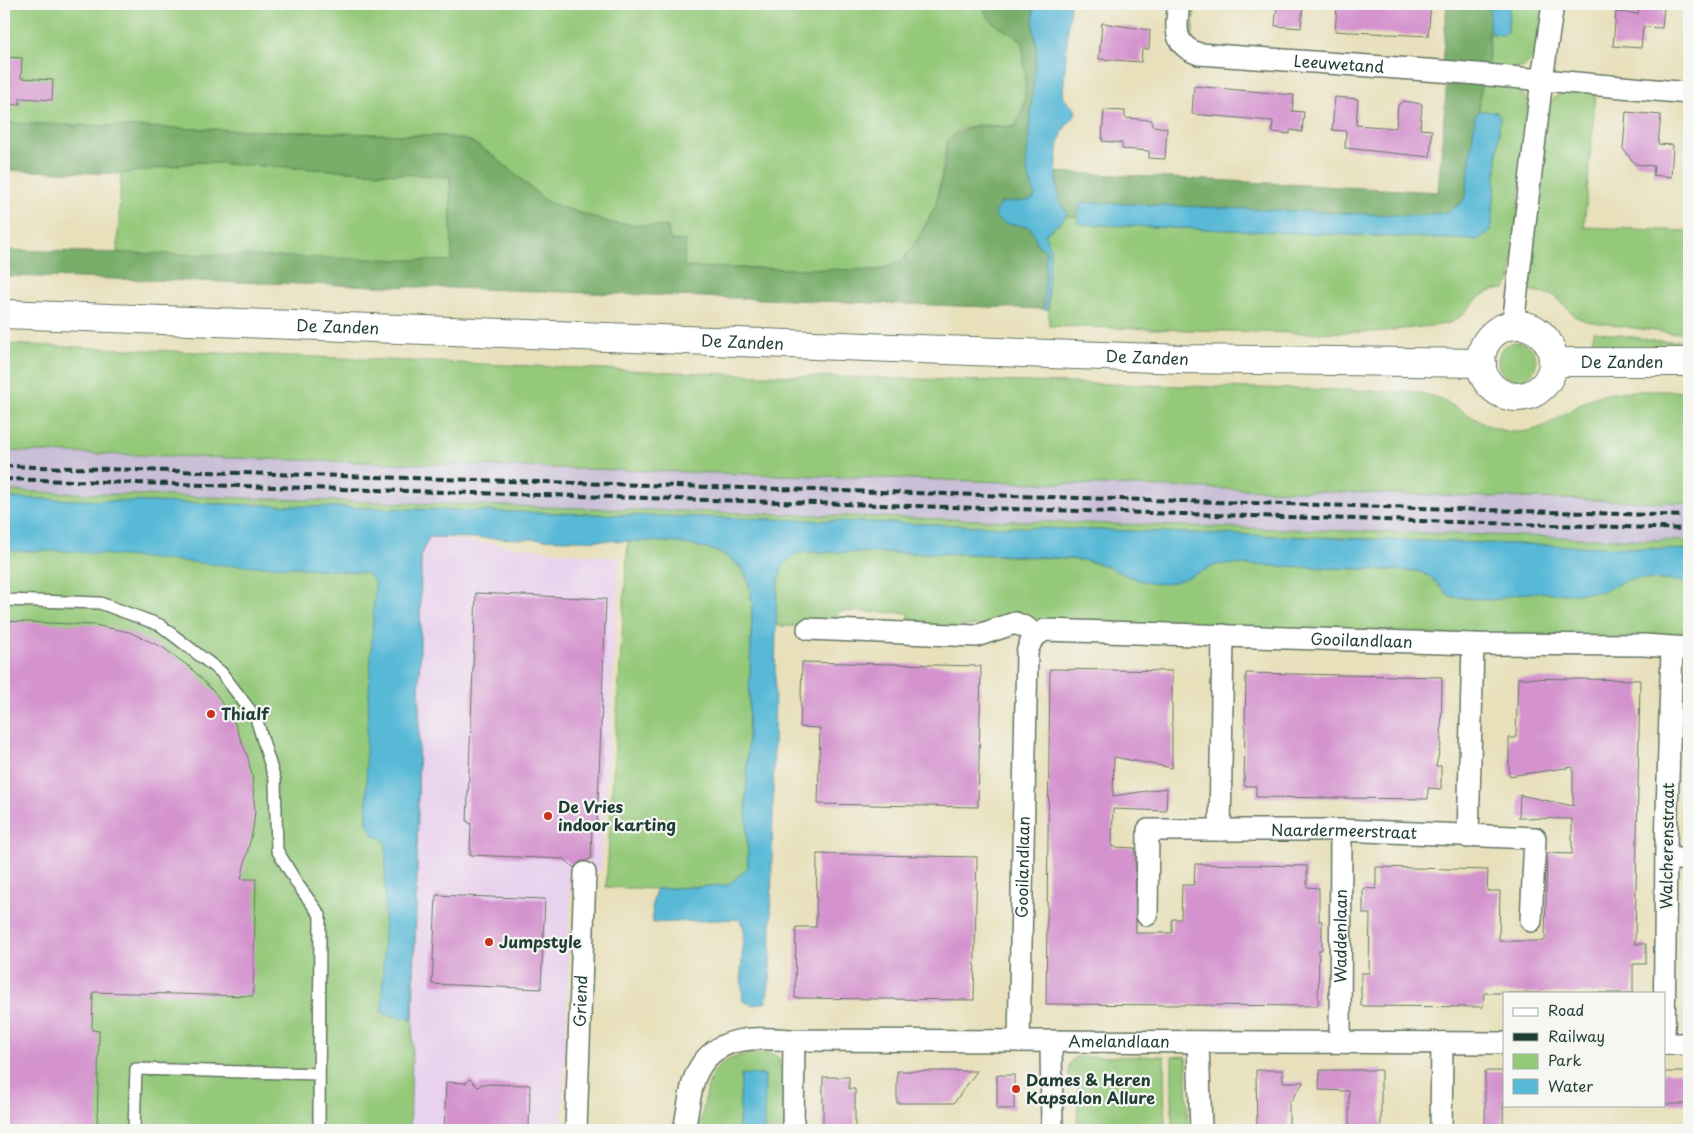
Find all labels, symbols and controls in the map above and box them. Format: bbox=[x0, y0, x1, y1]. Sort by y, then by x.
street label: Leeuwetand bbox=[1293, 48, 1385, 78]
street label: De Zanden bbox=[296, 312, 380, 339]
street label: De Zanden bbox=[701, 328, 784, 355]
street label: De Zanden bbox=[1105, 343, 1189, 370]
street label: De Zanden bbox=[1580, 349, 1664, 373]
street label: Gooilandlaan bbox=[1310, 626, 1413, 653]
place label: Thialf bbox=[221, 701, 270, 725]
marker: Thialf bbox=[205, 708, 217, 720]
street label: Walcherenstraat bbox=[1653, 782, 1679, 910]
place label: De Vries indoor karting bbox=[558, 794, 676, 836]
marker: De Vries indoor karting bbox=[542, 810, 554, 822]
street label: Gooilandlaan bbox=[1009, 816, 1035, 918]
street label: Naardermeerstraat bbox=[1271, 817, 1418, 844]
street label: Waddenlaan bbox=[1327, 889, 1352, 983]
place label: Jumpstyle bbox=[499, 929, 582, 953]
marker: Jumpstyle bbox=[483, 936, 495, 948]
street label: Griend bbox=[567, 975, 592, 1027]
legend bbox=[1503, 992, 1666, 1106]
text: Road bbox=[1548, 998, 1584, 1021]
text: Railway bbox=[1548, 1024, 1605, 1047]
street label: Amelandlaan bbox=[1068, 1028, 1170, 1053]
text: Park bbox=[1548, 1048, 1582, 1071]
place label: Dames & Heren Kapsalon Allure bbox=[1026, 1067, 1155, 1109]
text: Water bbox=[1548, 1074, 1593, 1097]
marker: Dames & Heren Kapsalon Allure bbox=[1010, 1083, 1022, 1095]

